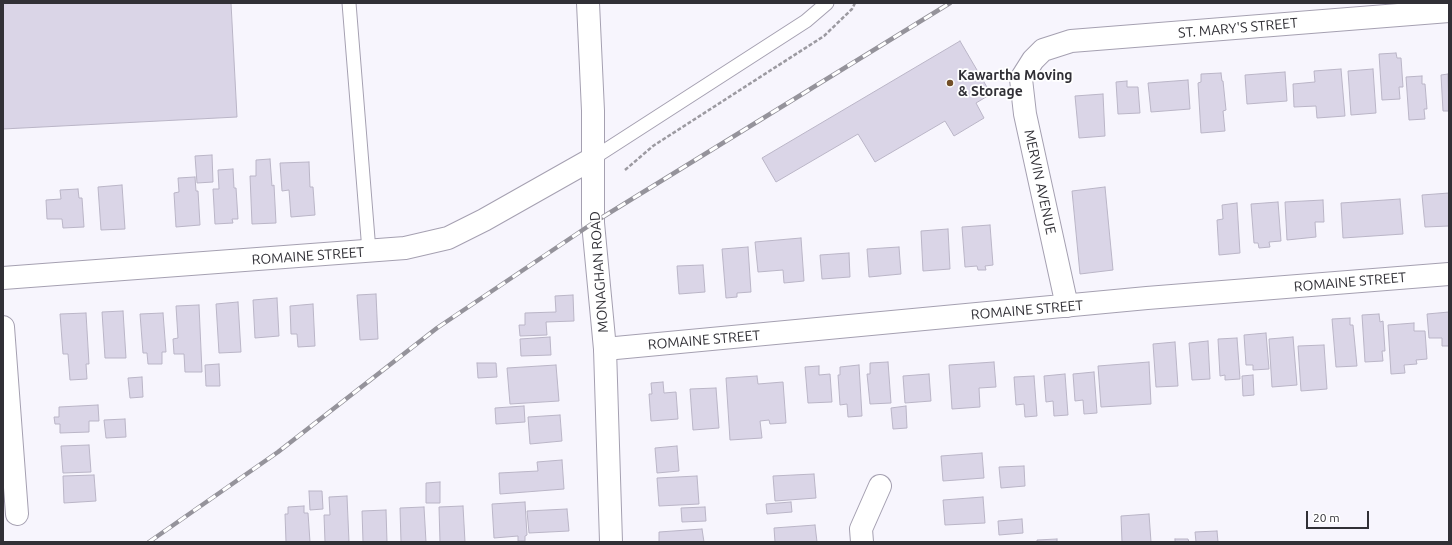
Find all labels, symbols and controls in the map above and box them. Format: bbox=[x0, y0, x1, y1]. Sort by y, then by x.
street label: ST. MARY'S STREET bbox=[1177, 14, 1299, 42]
place label: Kawartha Moving & Storage bbox=[958, 67, 1073, 100]
marker: Kawartha Moving & Storage bbox=[945, 78, 955, 88]
street label: MERVIN AVENUE bbox=[1021, 128, 1059, 236]
street label: MONAGHAN ROAD bbox=[586, 211, 612, 333]
street label: ROMAINE STREET bbox=[251, 244, 365, 268]
street label: ROMAINE STREET bbox=[1293, 269, 1407, 295]
street label: ROMAINE STREET bbox=[970, 297, 1084, 323]
street label: ROMAINE STREET bbox=[647, 327, 761, 353]
scale bar bbox=[1308, 503, 1371, 529]
text: 20 m bbox=[1313, 511, 1340, 524]

